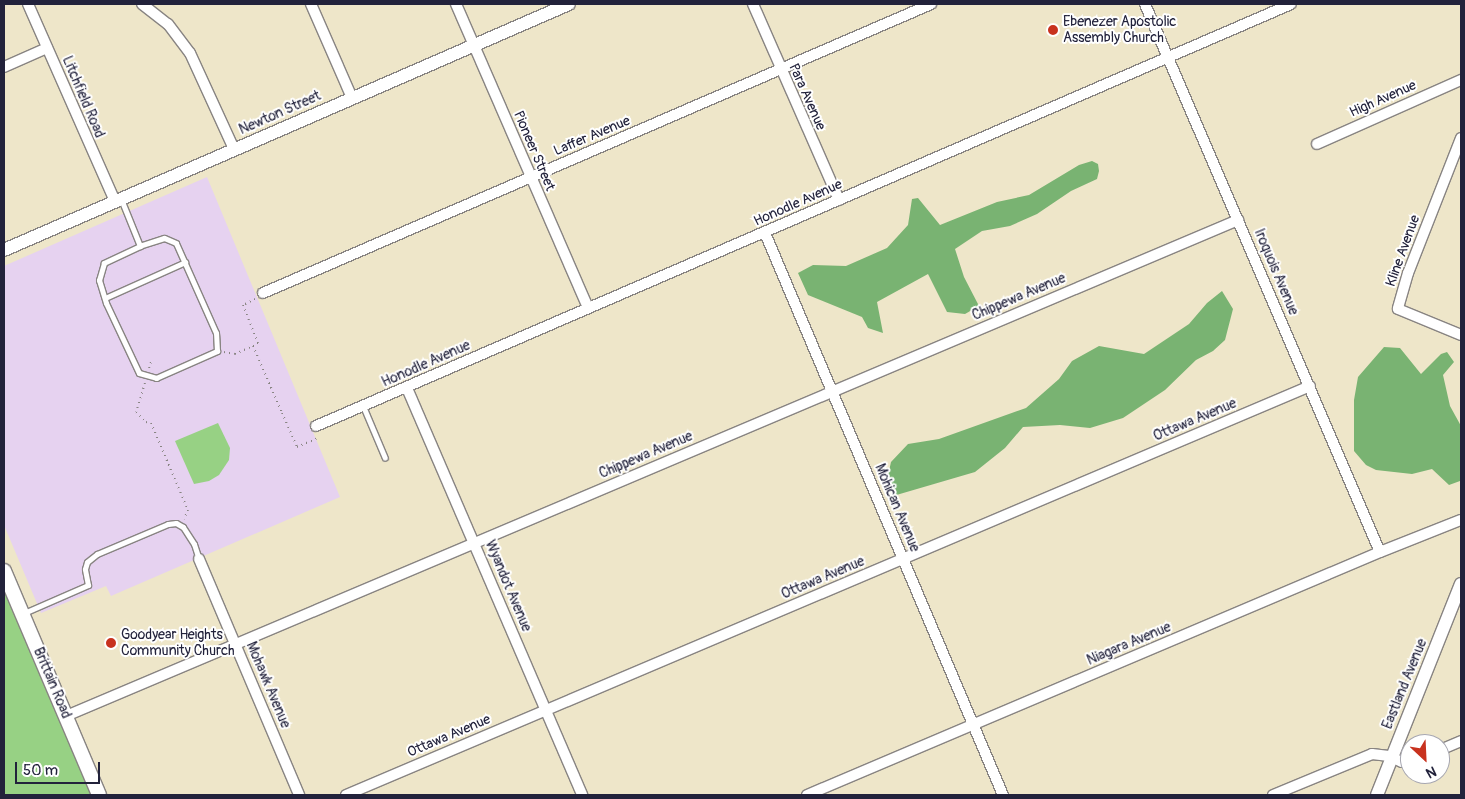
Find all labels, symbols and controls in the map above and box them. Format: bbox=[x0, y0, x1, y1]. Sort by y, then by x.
place label: Ebenezer Apostolic Assembly Church bbox=[1063, 14, 1176, 46]
marker: Ebenezer Apostolic Assembly Church bbox=[1047, 24, 1059, 36]
street label: Litchfield Road bbox=[58, 54, 108, 140]
street label: Para Avenue bbox=[785, 61, 829, 133]
street label: High Avenue bbox=[1347, 77, 1419, 121]
street label: Newton Street bbox=[236, 87, 324, 139]
street label: Pioneer Street bbox=[510, 108, 558, 194]
street label: Laffer Avenue bbox=[551, 112, 633, 160]
street label: Honodle Avenue bbox=[751, 176, 845, 230]
street label: Kline Avenue bbox=[1382, 213, 1424, 289]
street label: Iroquois Avenue bbox=[1250, 226, 1302, 318]
street label: Chippewa Avenue bbox=[970, 270, 1068, 324]
street label: Honodle Avenue bbox=[379, 337, 473, 391]
street label: Ottawa Avenue bbox=[1151, 395, 1239, 445]
street label: Chippewa Avenue bbox=[597, 428, 695, 482]
street label: Mohican Avenue bbox=[871, 461, 923, 555]
street label: Wyandot Avenue bbox=[481, 538, 535, 634]
street label: Ottawa Avenue bbox=[779, 553, 867, 603]
street label: Niagara Avenue bbox=[1084, 619, 1174, 669]
place label: Goodyear Heights Community Church bbox=[121, 627, 235, 660]
street label: Eastland Avenue bbox=[1379, 636, 1431, 732]
marker: Goodyear Heights Community Church bbox=[105, 637, 117, 649]
street label: Mohawk Avenue bbox=[242, 639, 294, 731]
street label: Brittain Road bbox=[30, 645, 74, 721]
street label: Ottawa Avenue bbox=[405, 711, 493, 761]
north arrow bbox=[1400, 734, 1450, 784]
scale bar bbox=[18, 752, 102, 784]
text: 50 m bbox=[23, 761, 58, 780]
text: N bbox=[1423, 762, 1439, 782]

